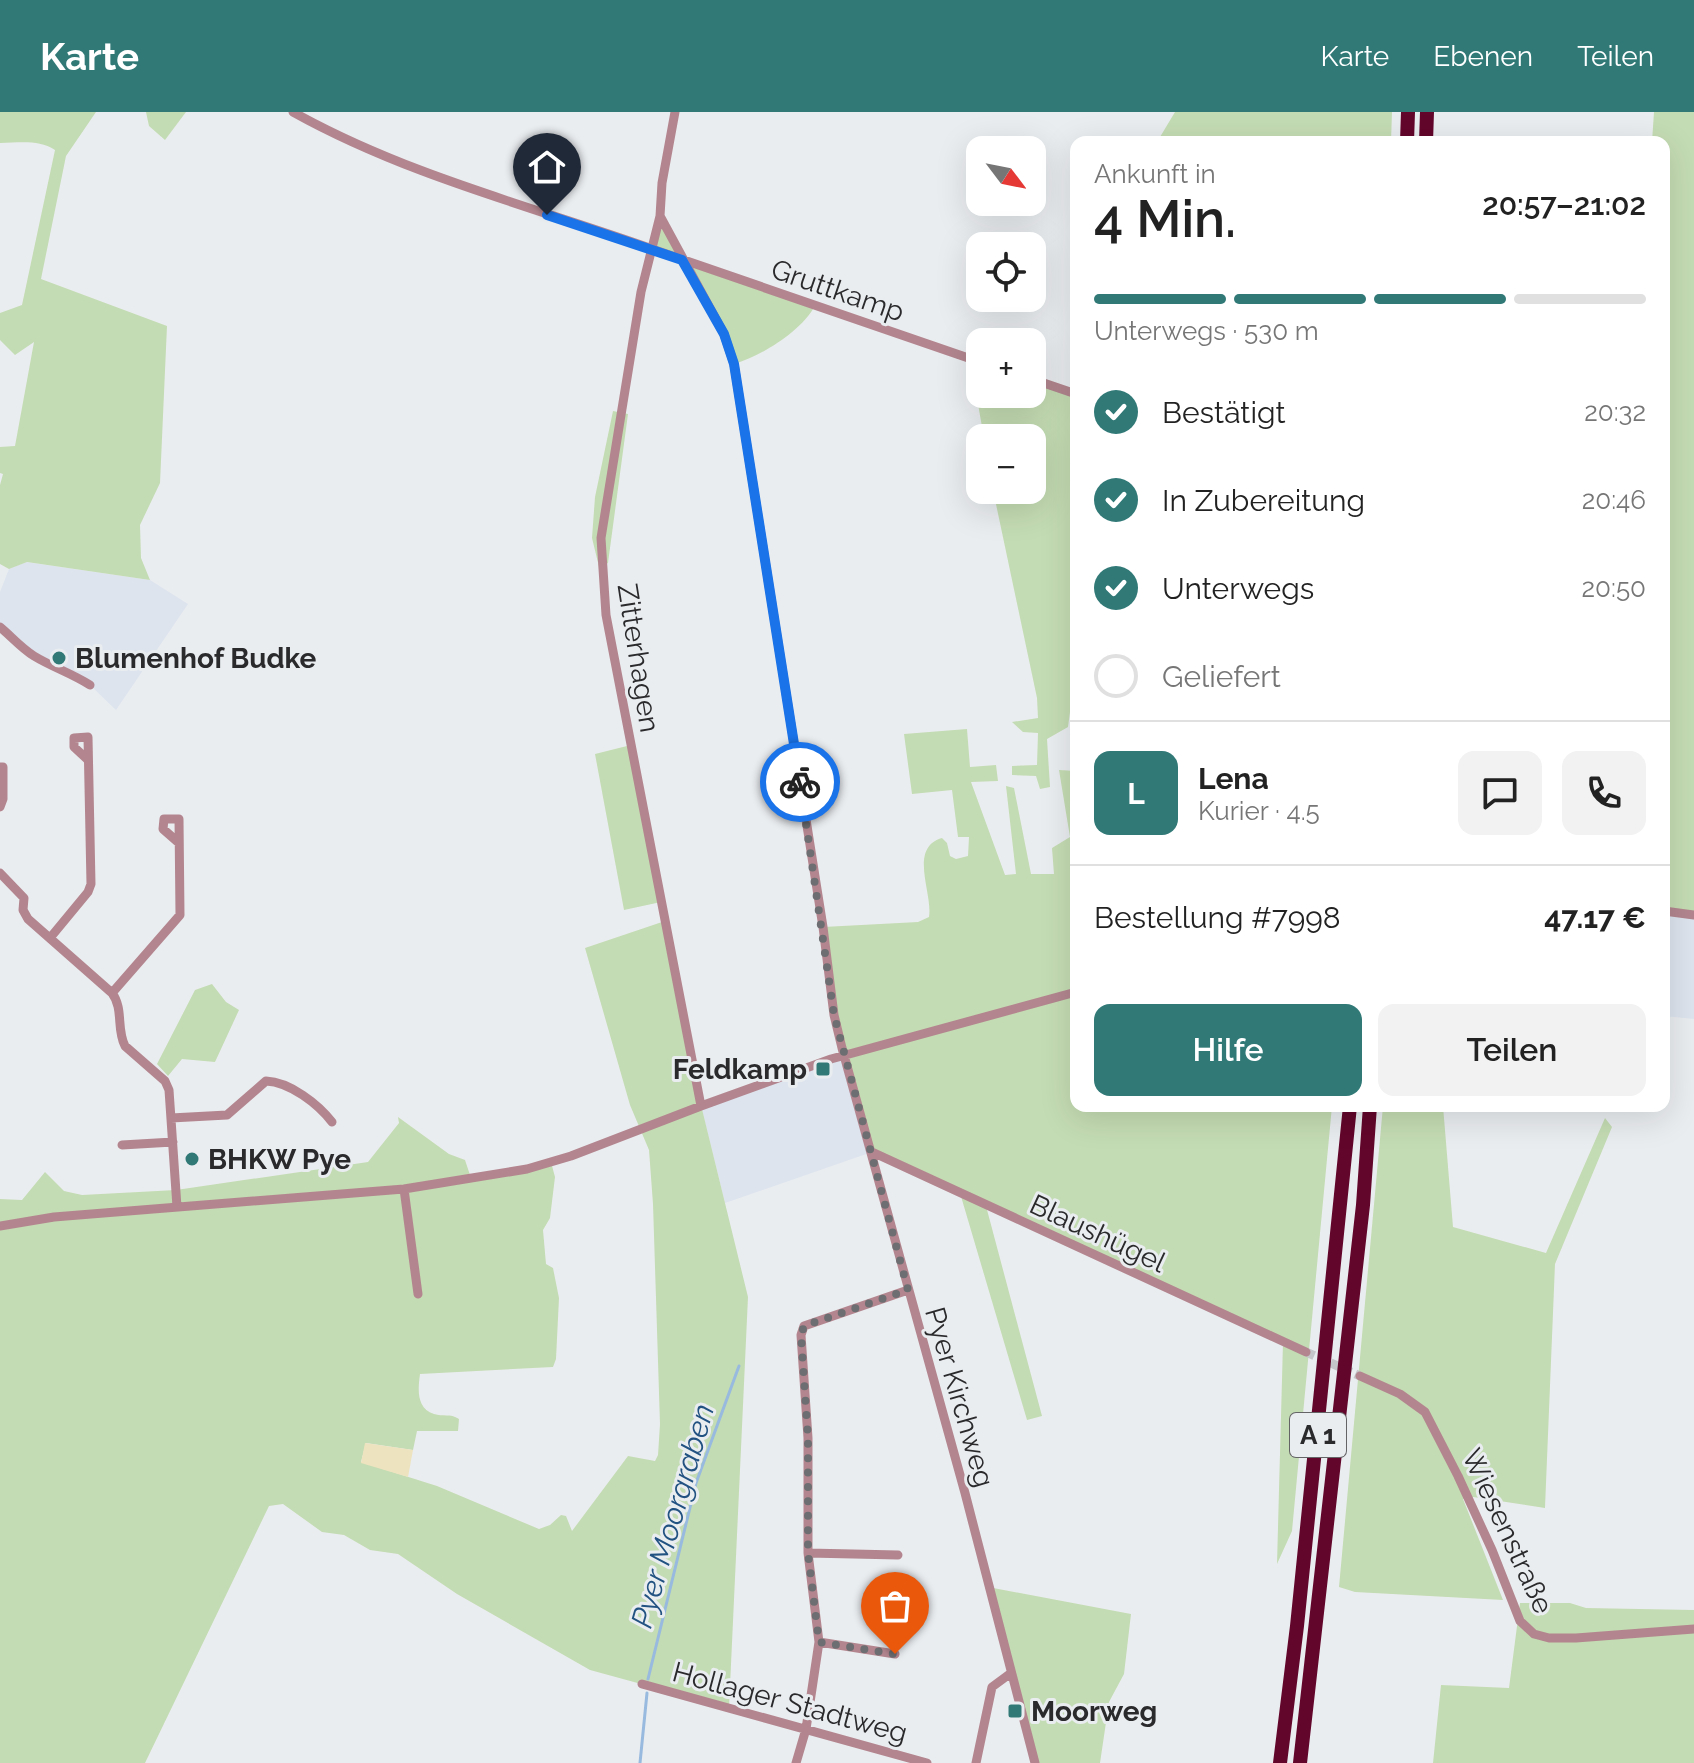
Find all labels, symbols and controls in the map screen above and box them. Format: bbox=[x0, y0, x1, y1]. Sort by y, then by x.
text: Karte bbox=[40, 34, 139, 79]
text: Karte bbox=[1321, 40, 1389, 73]
text: Ebenen bbox=[1433, 40, 1533, 73]
text: Teilen bbox=[1577, 40, 1654, 73]
pin bbox=[513, 133, 581, 215]
north arrow bbox=[966, 136, 1046, 216]
map controls bbox=[966, 136, 1046, 504]
icon: home bbox=[525, 145, 569, 189]
text: Ankunft in bbox=[1094, 159, 1216, 189]
text: 20:57–21:02 bbox=[1482, 187, 1646, 222]
text: 4 Min. bbox=[1094, 188, 1236, 249]
button: locate bbox=[966, 232, 1046, 312]
street label: Gruttkamp bbox=[767, 252, 909, 329]
text: Unterwegs · 530 m bbox=[1094, 316, 1319, 346]
button: + bbox=[966, 328, 1046, 408]
icon: check bbox=[1094, 390, 1138, 434]
text: Bestätigt bbox=[1162, 395, 1286, 430]
text: 20:32 bbox=[1584, 397, 1646, 427]
button: − bbox=[966, 424, 1046, 504]
icon: check bbox=[1094, 478, 1138, 522]
text: In Zubereitung bbox=[1162, 483, 1365, 518]
text: 20:46 bbox=[1582, 485, 1646, 515]
icon: check bbox=[1094, 566, 1138, 610]
text: Unterwegs bbox=[1162, 571, 1314, 606]
text: 20:50 bbox=[1582, 573, 1646, 603]
street label: Zitterhagen bbox=[610, 581, 667, 735]
place label: Blumenhof Budke bbox=[75, 642, 316, 675]
marker: Blumenhof Budke bbox=[50, 649, 68, 667]
text: Geliefert bbox=[1162, 659, 1281, 694]
courier bbox=[760, 742, 840, 822]
button: chat bbox=[1458, 751, 1542, 835]
button: phone bbox=[1562, 751, 1646, 835]
icon: bike bbox=[778, 760, 822, 804]
text: Lena bbox=[1198, 761, 1269, 796]
text: L bbox=[1127, 776, 1145, 811]
text: Kurier · 4.5 bbox=[1198, 796, 1320, 826]
text: Bestellung #7998 bbox=[1094, 900, 1341, 935]
text: 47.17 € bbox=[1544, 900, 1646, 935]
button: Hilfe bbox=[1094, 1004, 1362, 1096]
button: Teilen bbox=[1378, 1004, 1646, 1096]
place label: Feldkamp bbox=[673, 1053, 807, 1086]
marker: Feldkamp bbox=[814, 1060, 832, 1078]
place label: BHKW Pye bbox=[208, 1143, 351, 1176]
marker: BHKW Pye bbox=[183, 1150, 201, 1168]
street label: Blaushügel bbox=[1025, 1188, 1171, 1279]
street label: Pyer Kirchweg bbox=[918, 1303, 1001, 1491]
water label: Pyer Moorgraben bbox=[624, 1400, 721, 1632]
road number: A 1 bbox=[1290, 1413, 1346, 1457]
street label: Wiesenstraße bbox=[1455, 1444, 1560, 1619]
pin bbox=[861, 1572, 929, 1654]
icon: bag bbox=[873, 1584, 917, 1628]
street label: Hollager Stadtweg bbox=[669, 1655, 911, 1750]
place label: Moorweg bbox=[1031, 1695, 1157, 1728]
marker: Moorweg bbox=[1006, 1702, 1024, 1720]

